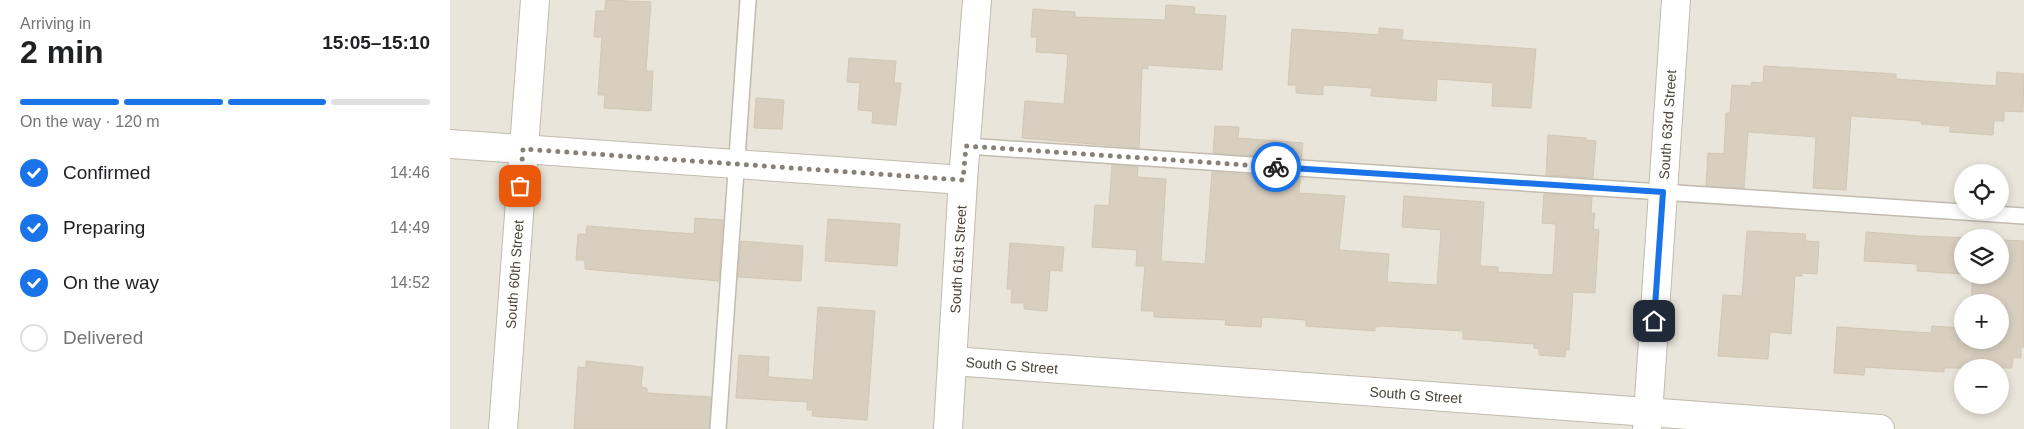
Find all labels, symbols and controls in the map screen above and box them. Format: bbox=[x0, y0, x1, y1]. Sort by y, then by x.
text: Arriving in bbox=[20, 15, 91, 32]
text: 15:05–15:10 bbox=[322, 32, 430, 53]
text: 2 min bbox=[20, 34, 104, 70]
street label: South 63rd Street bbox=[1656, 69, 1679, 180]
text: On the way · 120 m bbox=[20, 113, 160, 130]
courier bbox=[1251, 142, 1301, 192]
icon: bike bbox=[1262, 153, 1290, 181]
icon: check bbox=[20, 159, 48, 187]
text: Confirmed bbox=[63, 162, 151, 183]
text: 14:46 bbox=[390, 164, 430, 181]
map controls bbox=[1954, 164, 2009, 414]
button: locate bbox=[1954, 164, 2009, 219]
pin bbox=[499, 165, 541, 207]
icon: bag bbox=[506, 172, 534, 200]
street label: South 61st Street bbox=[947, 205, 969, 314]
icon: check bbox=[20, 214, 48, 242]
text: Preparing bbox=[63, 217, 145, 238]
text: 14:49 bbox=[390, 219, 430, 236]
street label: South 60th Street bbox=[502, 219, 527, 329]
button: layers bbox=[1954, 229, 2009, 284]
icon: check bbox=[20, 269, 48, 297]
text: On the way bbox=[63, 272, 159, 293]
text: 14:52 bbox=[390, 274, 430, 291]
button: + bbox=[1954, 294, 2009, 349]
pin bbox=[1633, 300, 1675, 342]
icon: home bbox=[1640, 307, 1668, 335]
text: Delivered bbox=[63, 327, 143, 348]
street label: South G Street bbox=[965, 354, 1059, 377]
button: − bbox=[1954, 359, 2009, 414]
street label: South G Street bbox=[1369, 384, 1463, 406]

